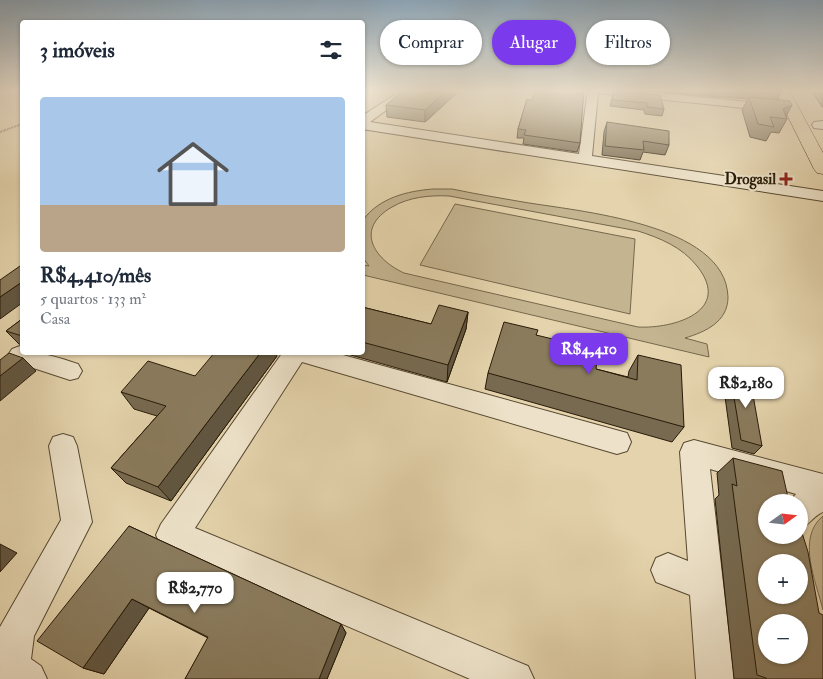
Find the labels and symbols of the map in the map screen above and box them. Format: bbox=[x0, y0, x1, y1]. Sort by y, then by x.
place label: Drogasil bbox=[724, 170, 776, 190]
marker: Drogasil bbox=[780, 173, 792, 185]
pin: R$4,410 bbox=[543, 332, 635, 375]
pin: R$2,180 bbox=[700, 366, 792, 409]
north arrow bbox=[758, 494, 808, 544]
pin: R$2,770 bbox=[149, 572, 241, 614]

